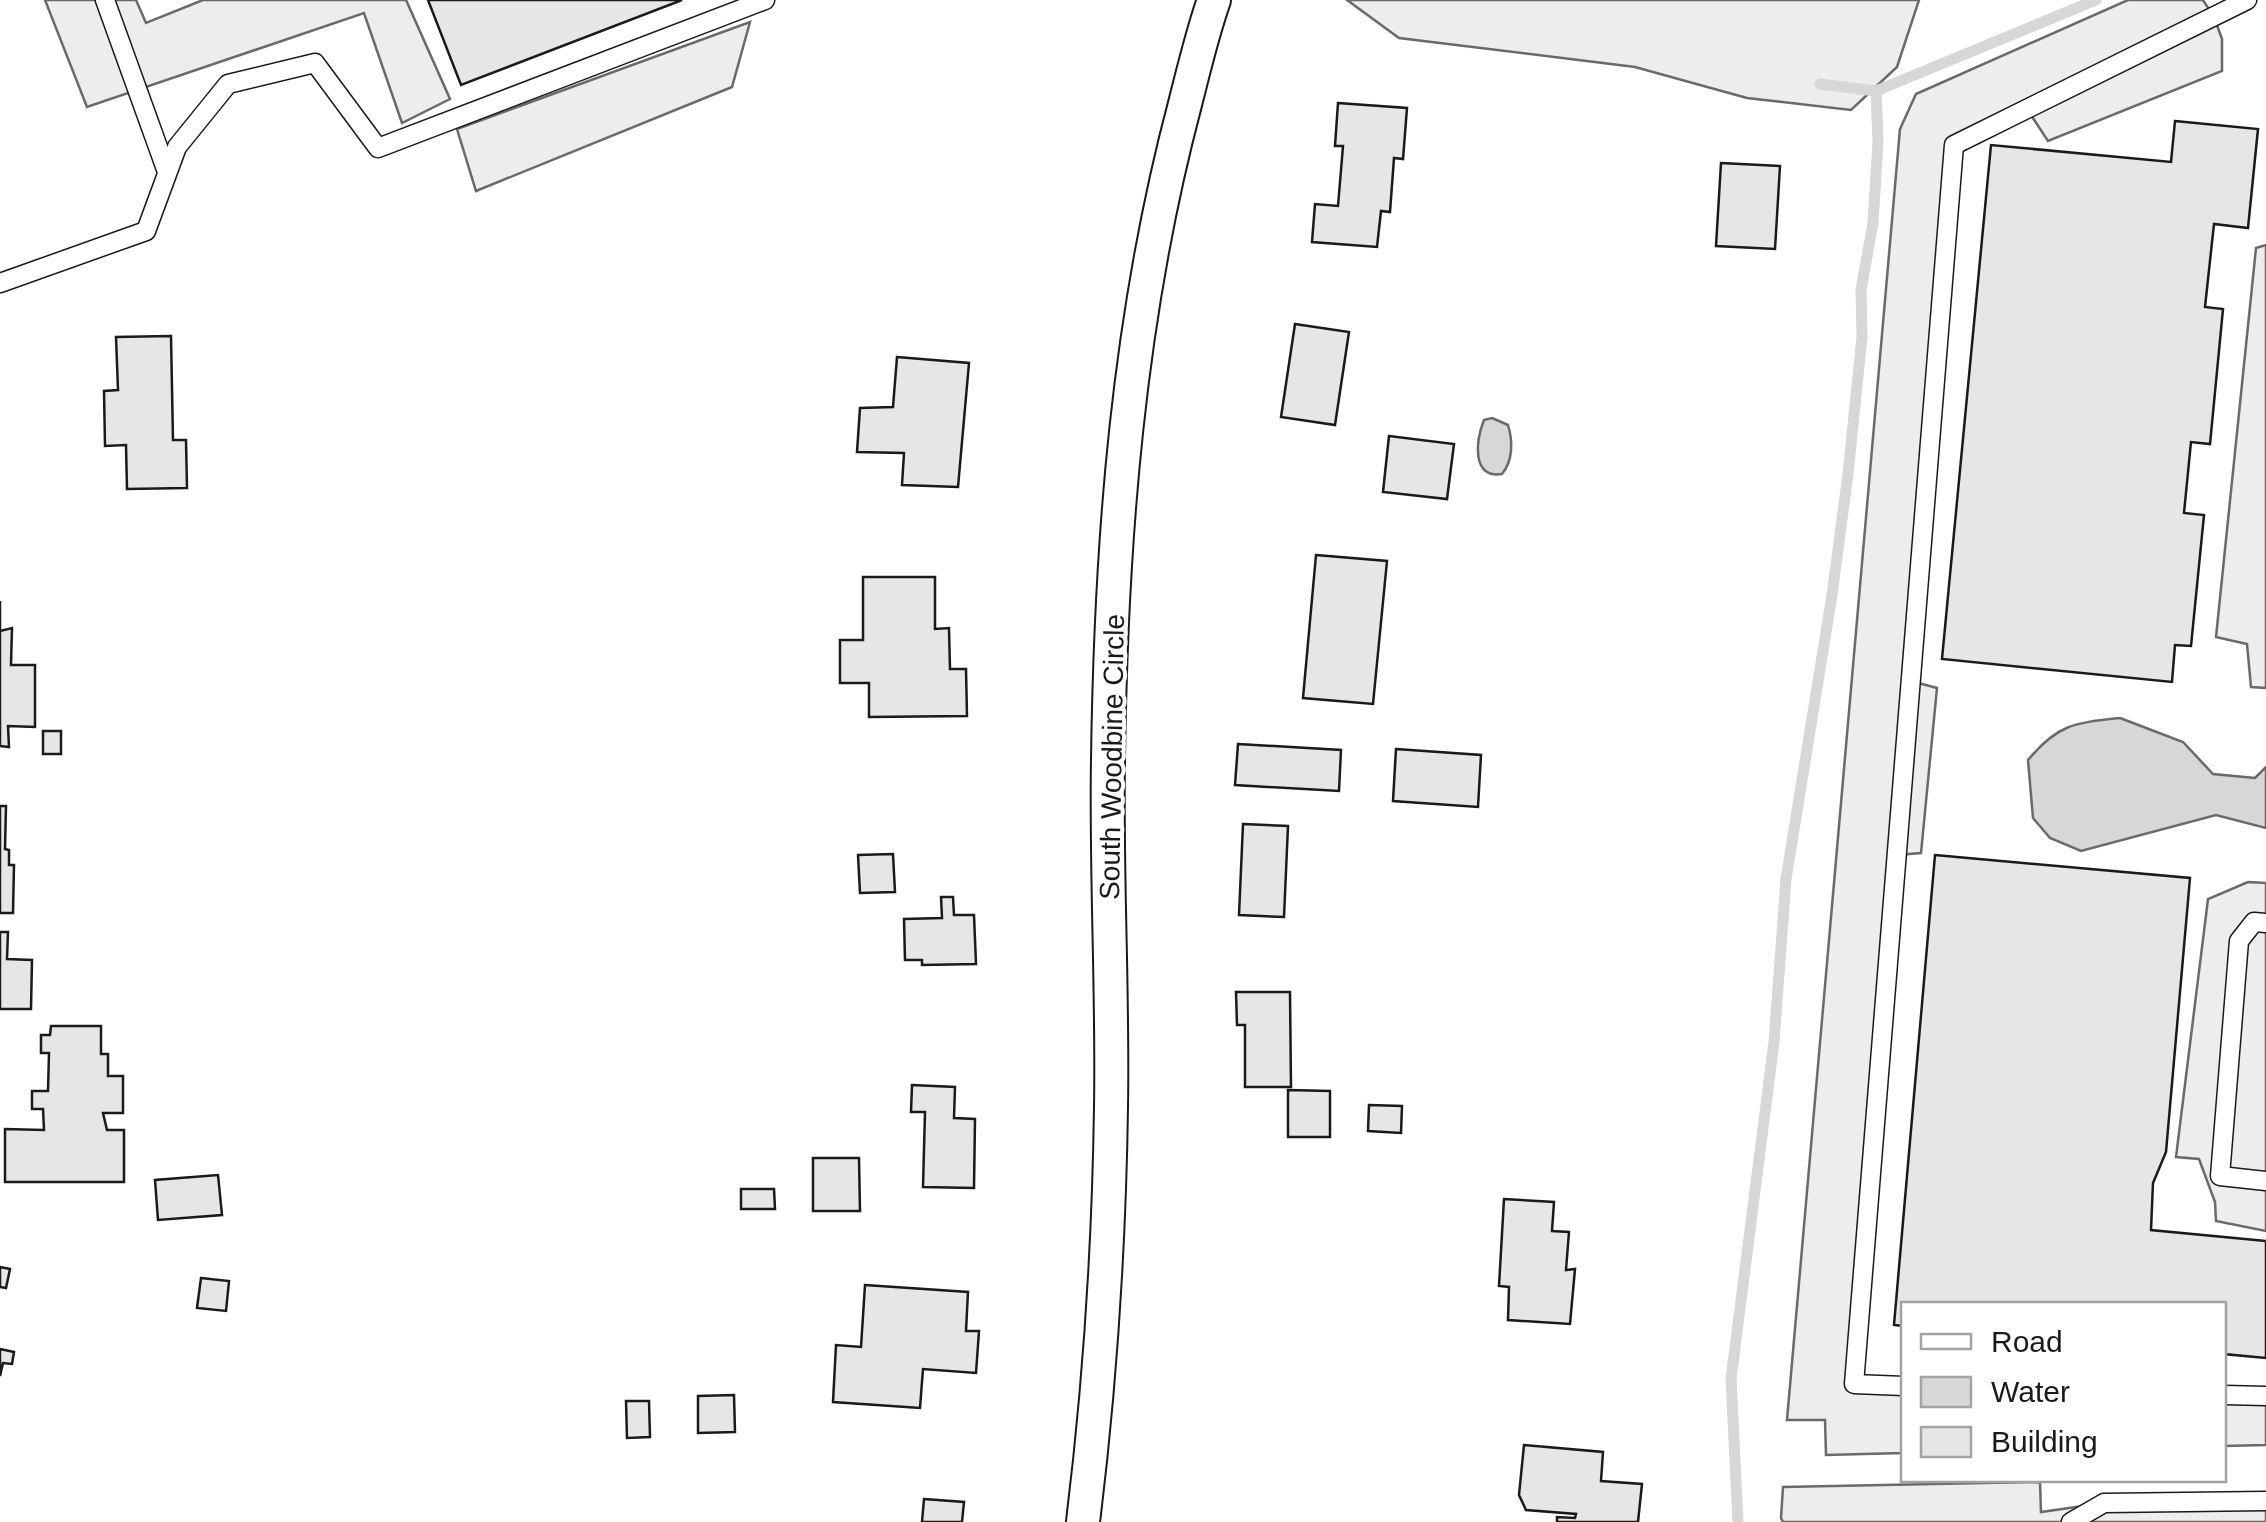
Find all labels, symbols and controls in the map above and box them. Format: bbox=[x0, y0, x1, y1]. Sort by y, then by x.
street label: South Woodbine Circle bbox=[1094, 614, 1130, 900]
legend bbox=[1901, 1302, 2226, 1482]
text: Road bbox=[1991, 1325, 2063, 1358]
text: Water bbox=[1991, 1375, 2070, 1408]
text: Building bbox=[1991, 1425, 2098, 1458]

